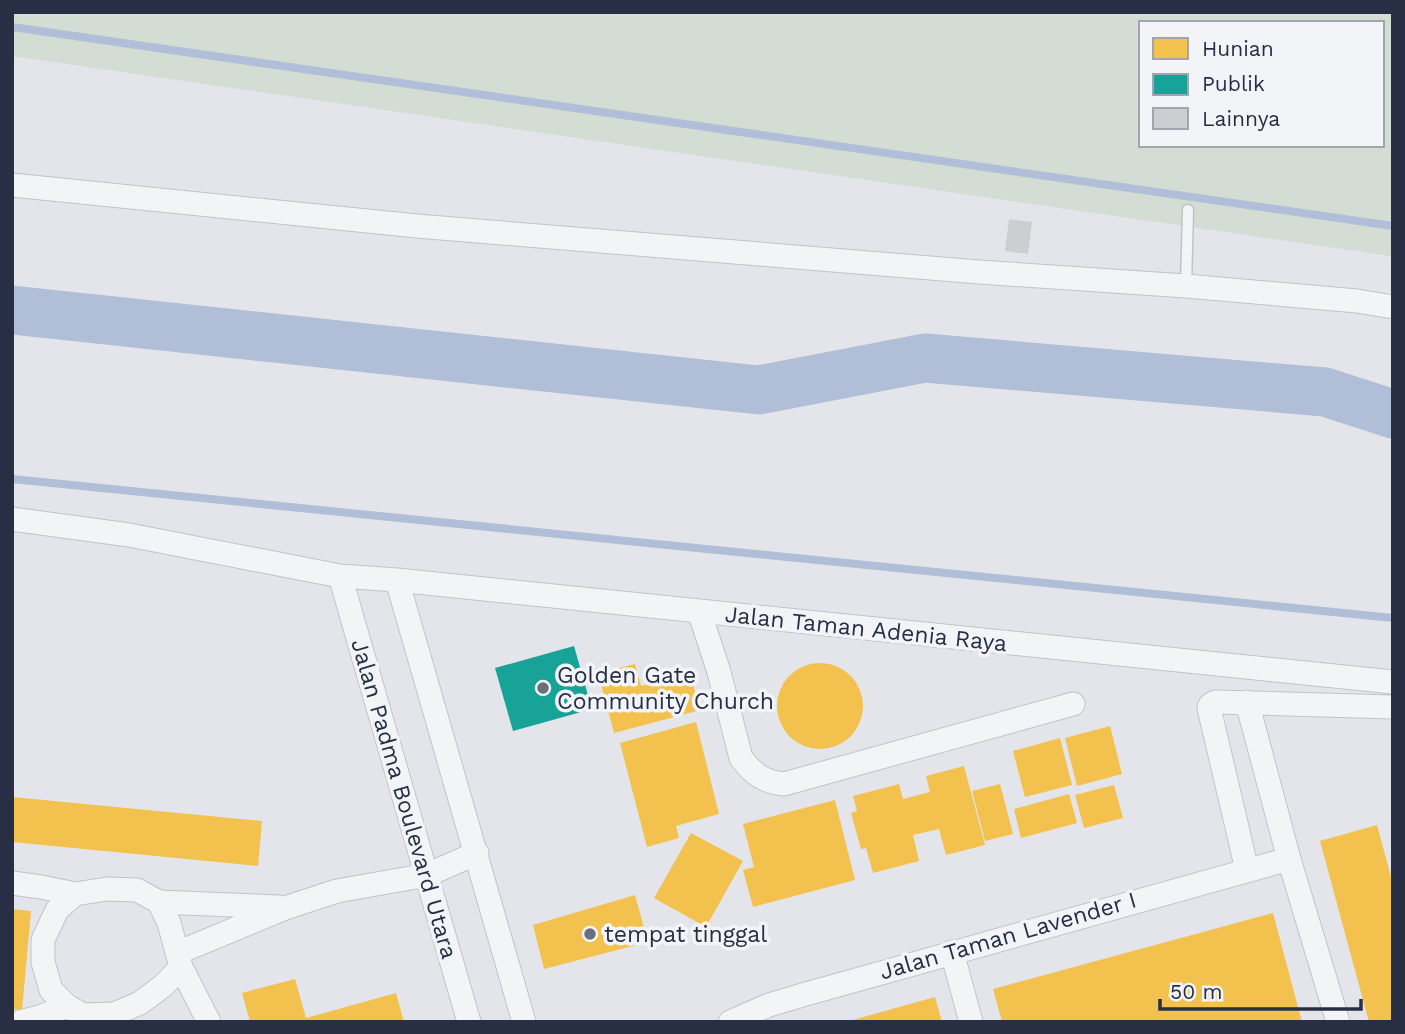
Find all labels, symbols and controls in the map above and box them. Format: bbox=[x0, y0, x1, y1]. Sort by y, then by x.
legend bbox=[1139, 21, 1384, 147]
text: Hunian bbox=[1202, 36, 1274, 61]
text: Publik bbox=[1202, 71, 1265, 96]
text: Lainnya bbox=[1202, 106, 1280, 131]
street label: Jalan Taman Adenia Raya bbox=[724, 601, 1008, 657]
street label: Jalan Padma Boulevard Utara bbox=[345, 636, 463, 962]
place label: Golden Gate Community Church bbox=[557, 662, 774, 715]
marker: Golden Gate Community Church bbox=[535, 680, 551, 696]
street label: Jalan Taman Lavender I bbox=[877, 886, 1139, 986]
place label: tempat tinggal bbox=[604, 921, 767, 948]
marker: tempat tinggal bbox=[582, 926, 598, 942]
scale bar bbox=[1160, 968, 1361, 1012]
text: 50 m bbox=[1170, 979, 1222, 1004]

